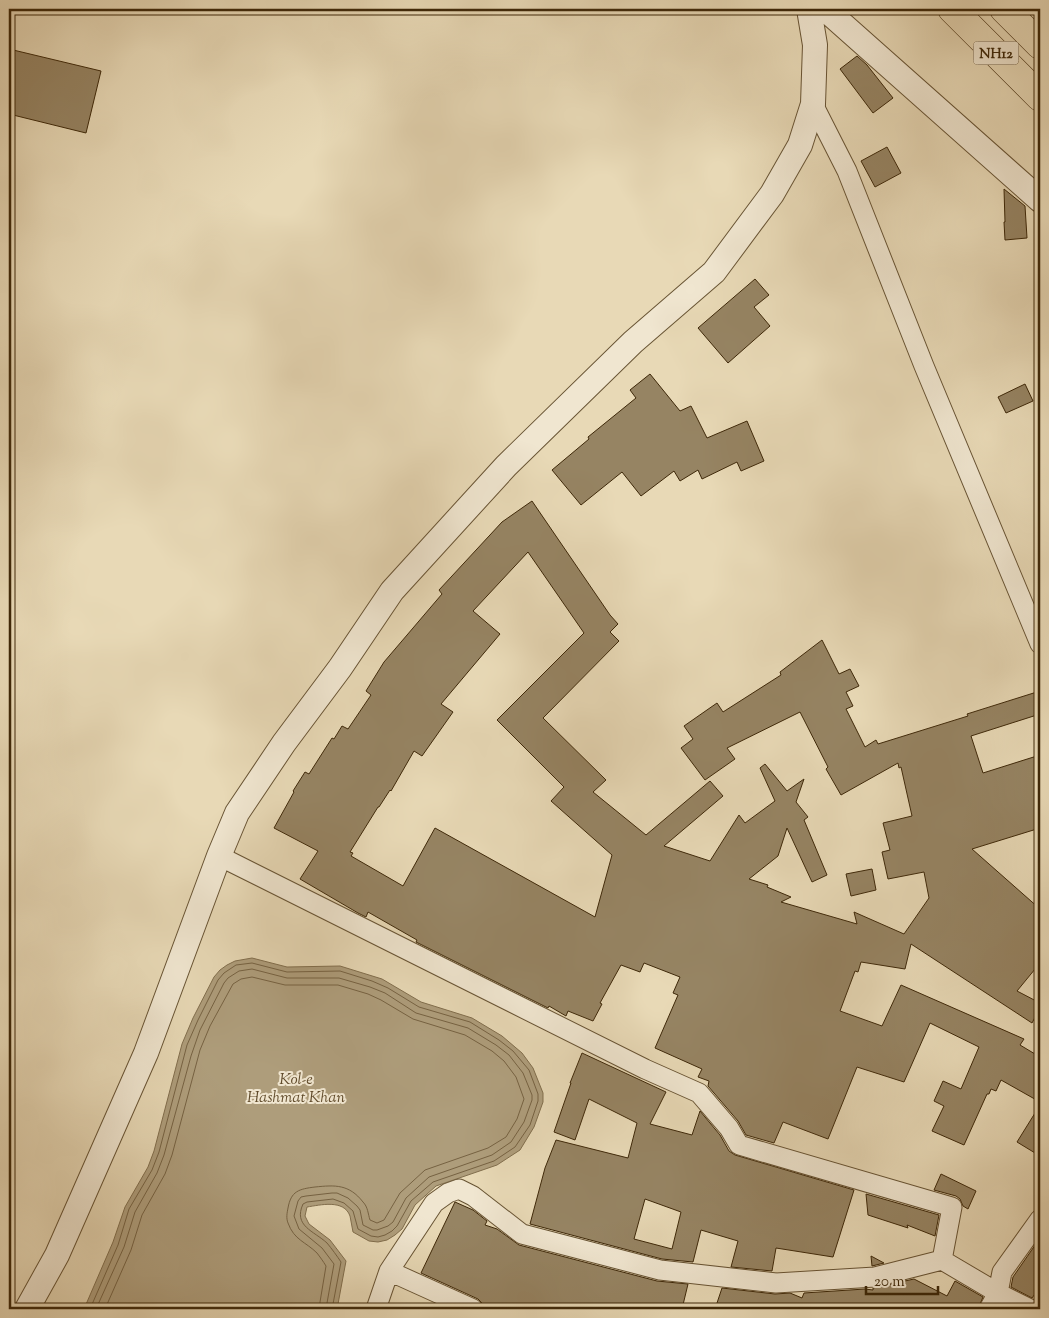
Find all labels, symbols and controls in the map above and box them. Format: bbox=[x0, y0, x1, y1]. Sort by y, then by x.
road number: NH12 bbox=[974, 42, 1018, 64]
water label: Kol-e Hashmat Khan bbox=[247, 1069, 346, 1110]
scale bar bbox=[866, 1263, 939, 1295]
text: 20 m bbox=[874, 1272, 905, 1293]

